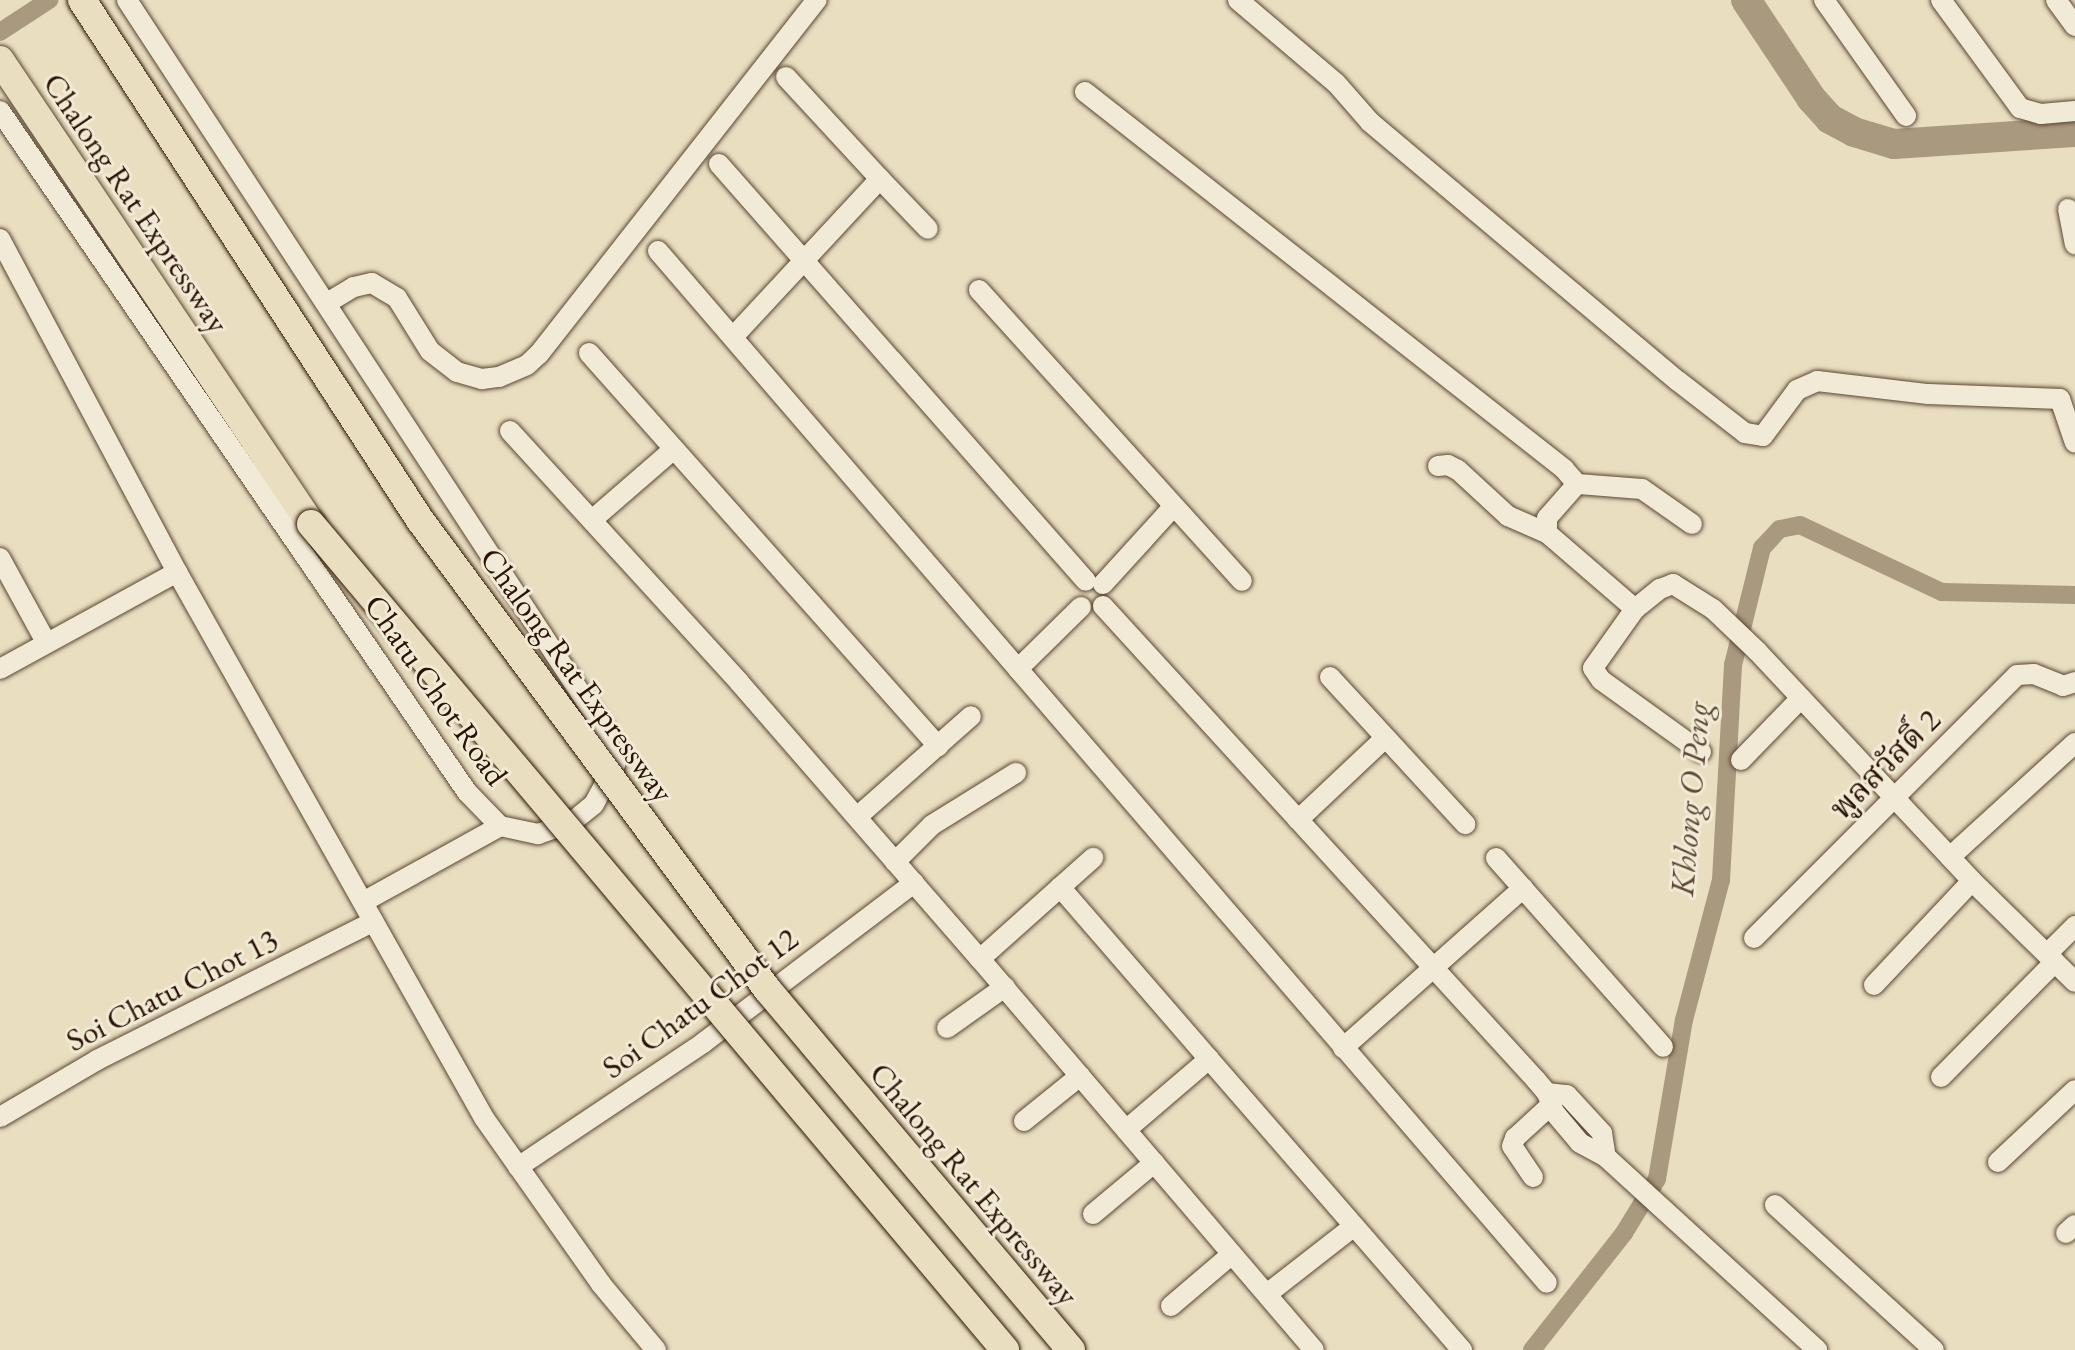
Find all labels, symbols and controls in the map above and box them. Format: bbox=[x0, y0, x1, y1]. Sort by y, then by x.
street label: Chalong Rat Expressway bbox=[35, 66, 237, 340]
street label: Chalong Rat Expressway bbox=[472, 540, 682, 810]
street label: Chatu Chot Road bbox=[356, 587, 516, 793]
water label: Khlong O Peng bbox=[1661, 700, 1719, 898]
street label: พูลสวัสดิ์ 2 bbox=[1822, 701, 1948, 827]
street label: Soi Chatu Chot 12 bbox=[595, 919, 805, 1087]
street label: Soi Chatu Chot 13 bbox=[60, 920, 284, 1060]
street label: Chalong Rat Expressway bbox=[861, 1055, 1087, 1313]

